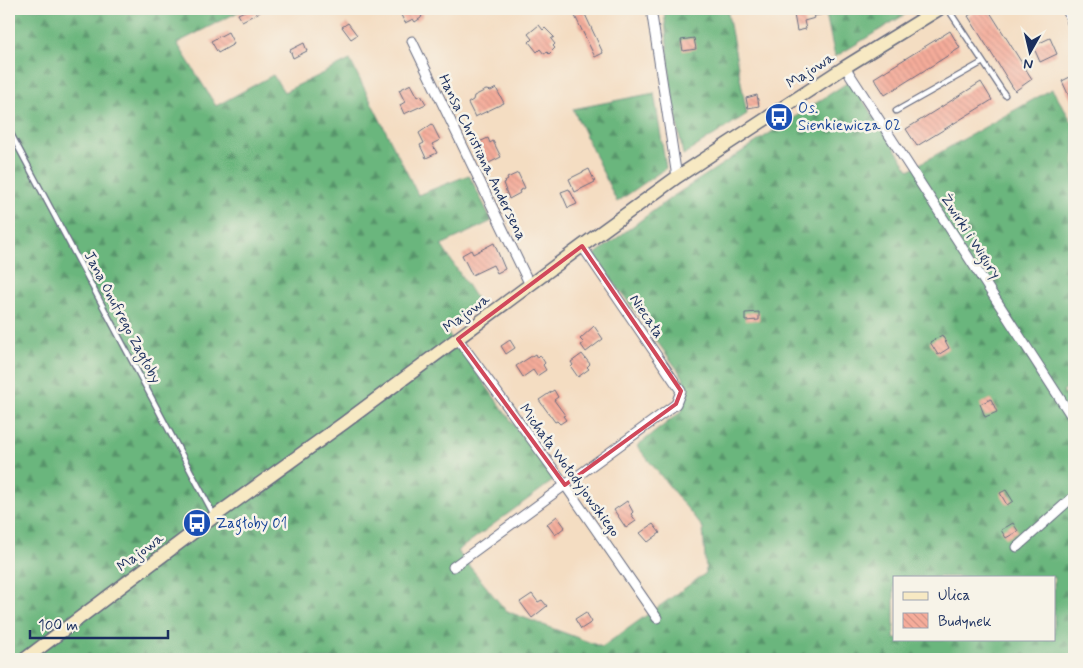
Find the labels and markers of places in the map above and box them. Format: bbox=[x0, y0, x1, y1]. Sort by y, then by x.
place label: Os. Sienkiewicza 02 bbox=[798, 99, 901, 136]
bus stop icon: Os. Sienkiewicza 02 bbox=[764, 102, 794, 132]
bus stop icon: Zagłoby 01 bbox=[182, 508, 212, 538]
place label: Zagłoby 01 bbox=[216, 514, 287, 535]

